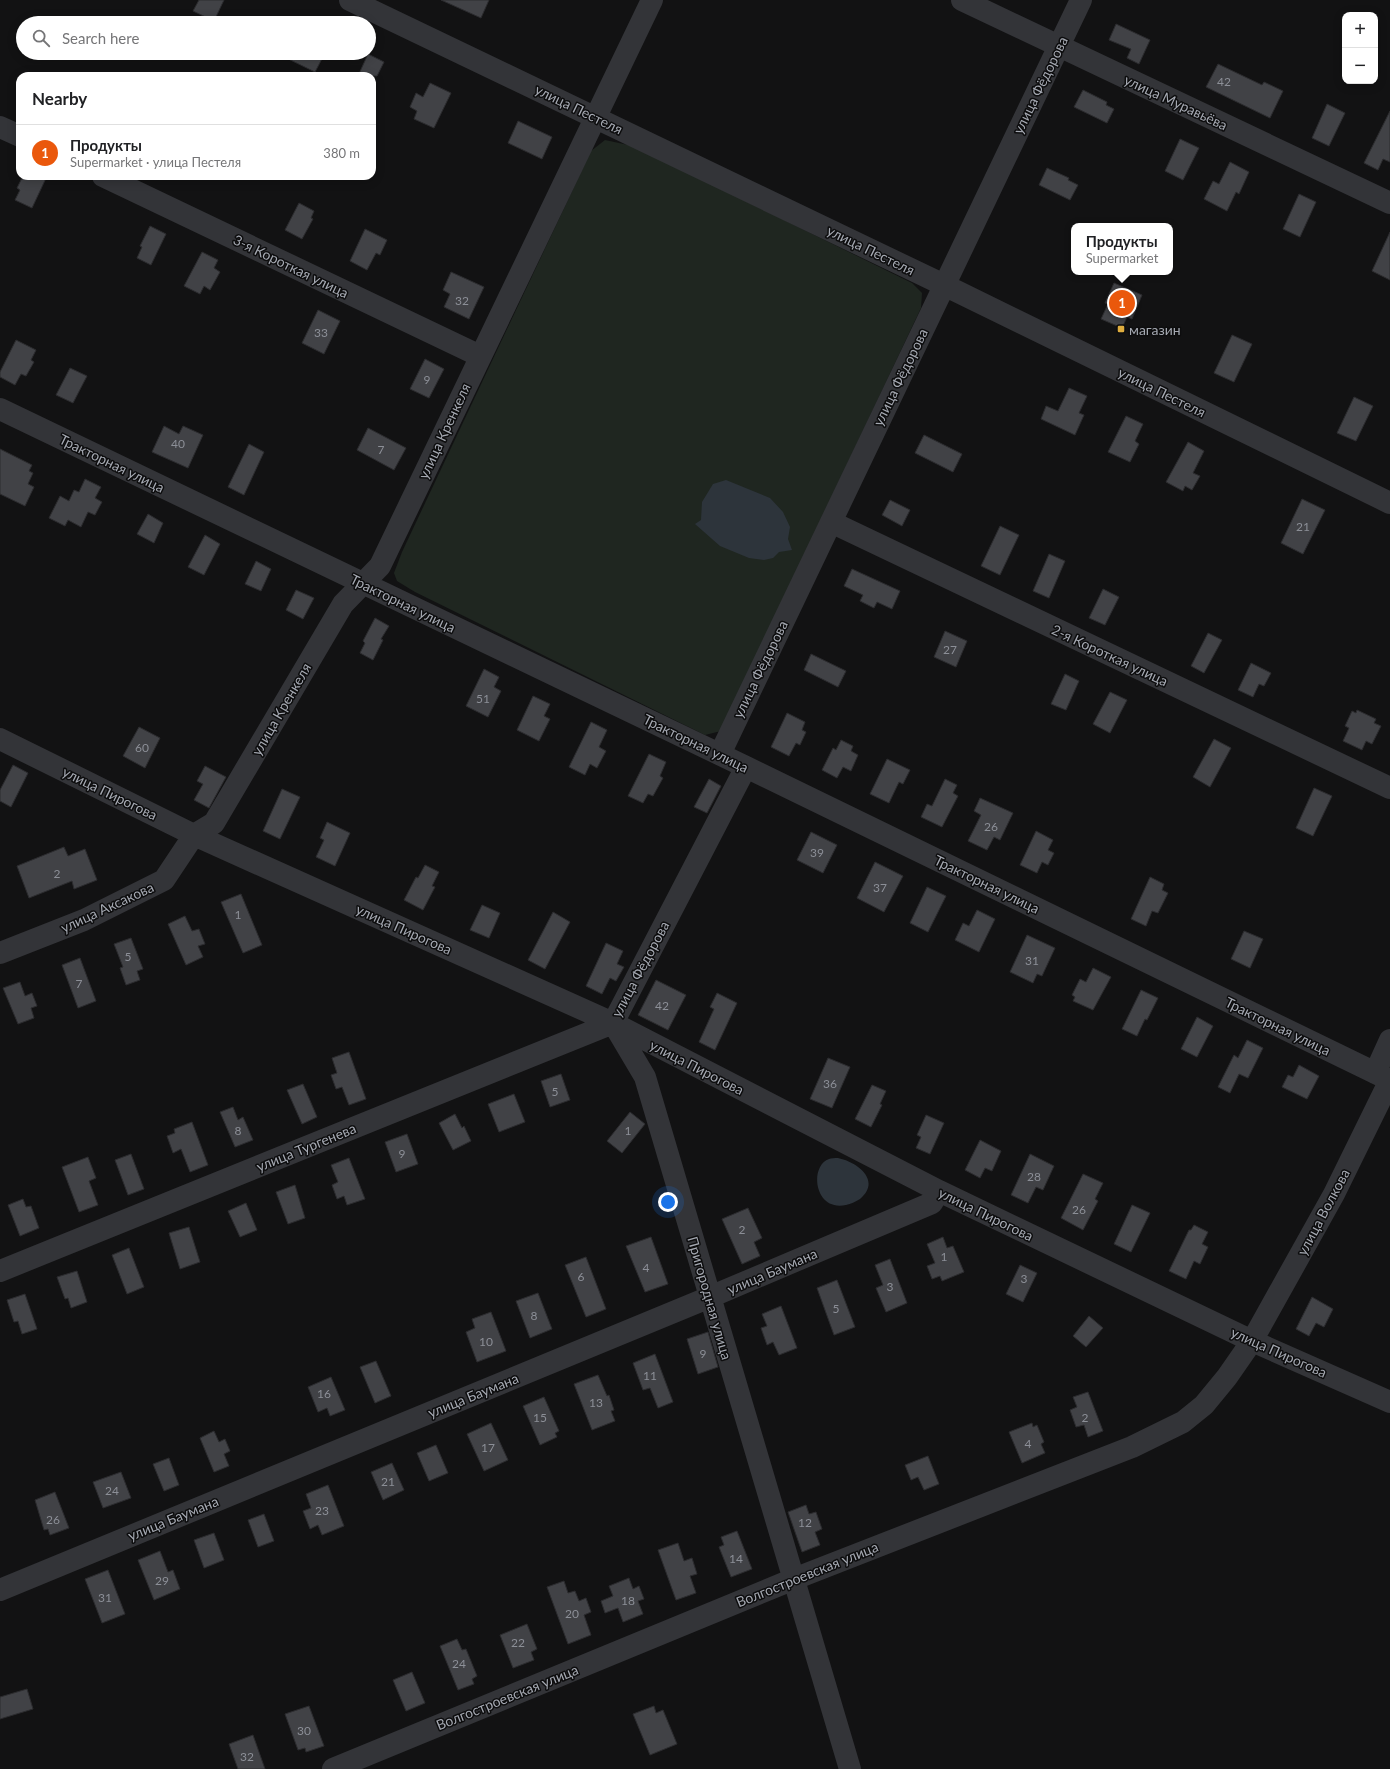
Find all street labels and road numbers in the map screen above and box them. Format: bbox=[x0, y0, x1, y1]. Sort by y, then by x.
street label: улица Фёдорова bbox=[1009, 34, 1071, 136]
street label: улица Муравьёва bbox=[1122, 71, 1230, 133]
street label: улица Пестеля bbox=[532, 80, 626, 138]
street label: улица Пестеля bbox=[824, 221, 918, 279]
street label: 3-я Короткая улица bbox=[231, 231, 351, 301]
street label: улица Фёдорова bbox=[869, 326, 931, 428]
street label: улица Пестеля bbox=[1115, 363, 1209, 421]
street label: улица Кренкеля bbox=[414, 380, 474, 482]
street label: Тракторная улица bbox=[57, 430, 167, 496]
street label: Тракторная улица bbox=[348, 570, 458, 636]
street label: улица Фёдорова bbox=[729, 618, 791, 720]
street label: 2-я Короткая улица bbox=[1049, 621, 1171, 689]
street label: улица Кренкеля bbox=[248, 660, 314, 758]
street label: Тракторная улица bbox=[641, 710, 751, 776]
street label: улица Пирогова bbox=[60, 763, 160, 823]
street label: Тракторная улица bbox=[932, 851, 1042, 917]
street label: улица Аксакова bbox=[58, 878, 156, 936]
street label: улица Пирогова bbox=[353, 900, 455, 958]
street label: улица Фёдорова bbox=[608, 918, 672, 1020]
street label: Тракторная улица bbox=[1223, 993, 1333, 1059]
street label: улица Пирогова bbox=[647, 1036, 747, 1098]
street label: улица Тургенева bbox=[254, 1119, 358, 1175]
street label: улица Волкова bbox=[1293, 1166, 1353, 1258]
street label: улица Пирогова bbox=[936, 1184, 1036, 1244]
street label: Пригородная улица bbox=[684, 1235, 736, 1362]
street label: улица Баумана bbox=[724, 1244, 820, 1298]
street label: улица Пирогова bbox=[1228, 1323, 1330, 1381]
street label: улица Баумана bbox=[425, 1369, 521, 1421]
street label: улица Баумана bbox=[125, 1492, 221, 1544]
street label: Волгостроевская улица bbox=[733, 1538, 881, 1610]
street label: Волгостроевская улица bbox=[433, 1661, 581, 1733]

